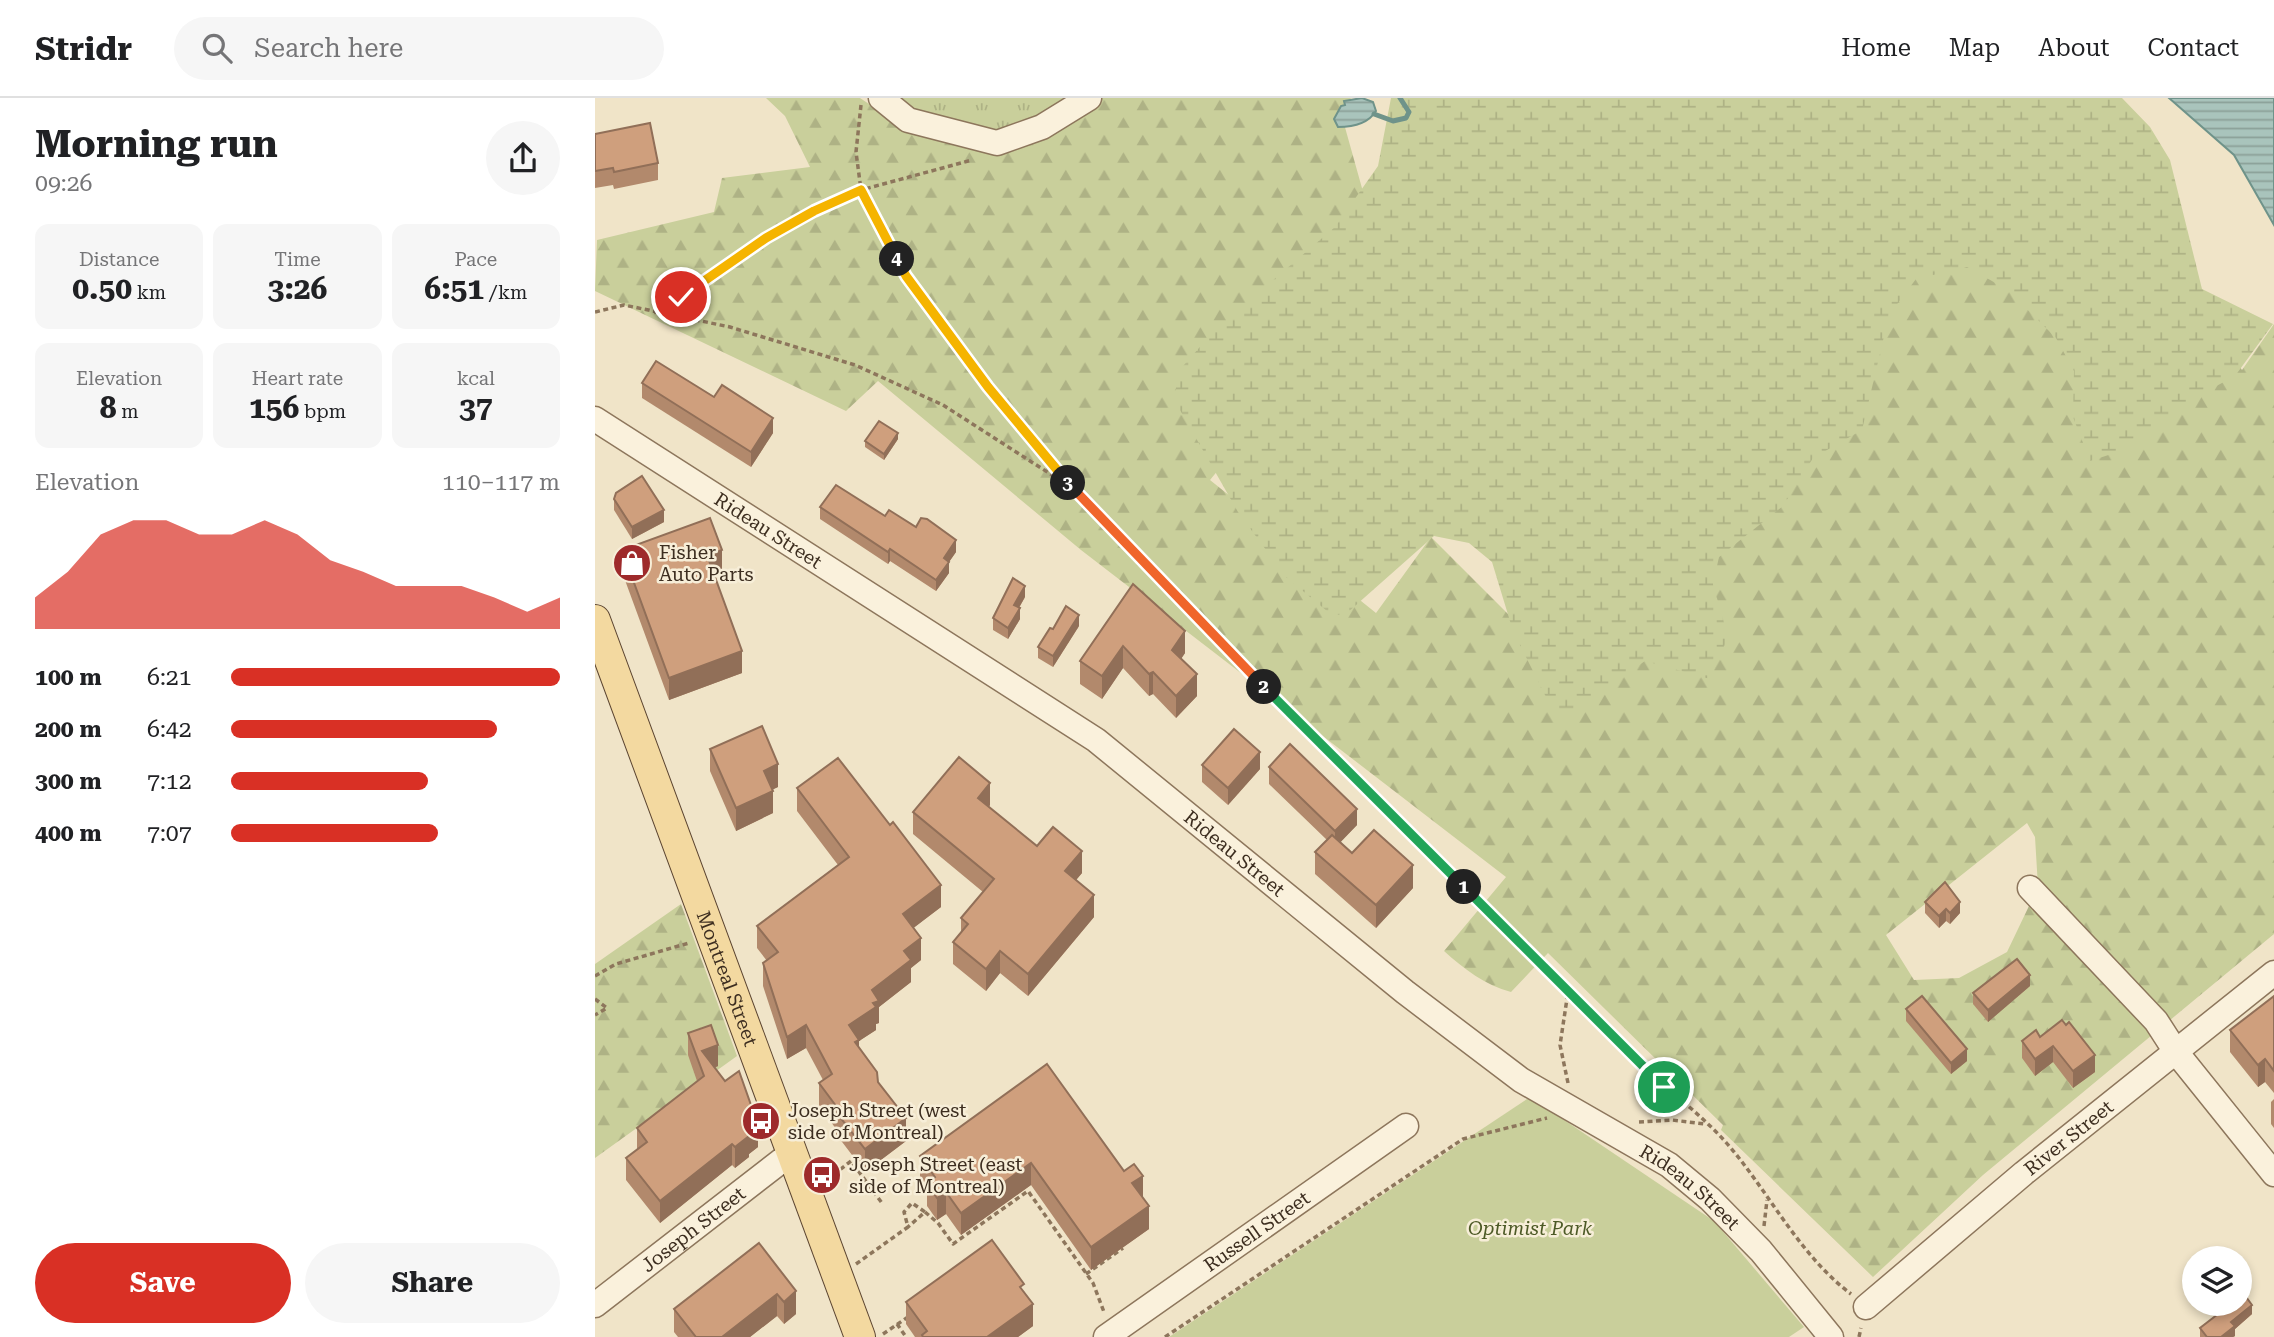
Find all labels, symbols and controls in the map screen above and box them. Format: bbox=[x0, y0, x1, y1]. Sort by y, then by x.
search box bbox=[174, 17, 664, 80]
text: Stridr bbox=[35, 29, 132, 68]
icon: search bbox=[198, 29, 236, 67]
text: Search here bbox=[254, 33, 403, 63]
text: Home bbox=[1841, 34, 1911, 62]
text: Map bbox=[1949, 34, 2000, 62]
text: About bbox=[2038, 34, 2109, 62]
text: Contact bbox=[2147, 34, 2239, 62]
button: share bbox=[486, 121, 560, 195]
text: Morning run bbox=[35, 122, 278, 166]
text: 09:26 bbox=[35, 170, 92, 197]
pin: 4 bbox=[879, 242, 915, 276]
text: 4 bbox=[891, 247, 902, 270]
text: Distance bbox=[79, 248, 159, 271]
text: Time bbox=[274, 248, 321, 271]
text: Pace bbox=[454, 248, 497, 271]
pin bbox=[651, 267, 711, 327]
text: 0.50 bbox=[72, 271, 132, 306]
text: 3:26 bbox=[268, 271, 327, 306]
text: 6:51 bbox=[424, 271, 484, 306]
icon: check bbox=[662, 278, 700, 316]
text: km bbox=[132, 281, 166, 304]
text: /km bbox=[484, 281, 527, 304]
text: Elevation bbox=[76, 367, 162, 390]
text: Heart rate bbox=[252, 367, 343, 390]
text: kcal bbox=[457, 367, 495, 390]
text: 8 bbox=[100, 390, 117, 425]
text: 156 bbox=[249, 390, 299, 425]
text: 37 bbox=[459, 390, 493, 425]
text: m bbox=[117, 400, 139, 423]
text: bpm bbox=[299, 400, 346, 423]
pin: 3 bbox=[1051, 466, 1085, 500]
text: Elevation bbox=[35, 469, 139, 496]
text: 110–117 m bbox=[442, 469, 560, 496]
text: 3 bbox=[1062, 471, 1073, 494]
street label: Rideau Street bbox=[710, 487, 827, 573]
place label: Fisher Auto Parts bbox=[659, 541, 754, 586]
shop icon: Fisher Auto Parts bbox=[611, 542, 653, 584]
text: 100 m bbox=[35, 664, 102, 691]
text: 6:21 bbox=[147, 664, 192, 691]
pin: 2 bbox=[1247, 670, 1281, 704]
text: 2 bbox=[1258, 675, 1269, 698]
text: 200 m bbox=[35, 716, 102, 743]
text: 6:42 bbox=[147, 716, 192, 743]
text: 300 m bbox=[35, 768, 102, 795]
text: 7:12 bbox=[147, 768, 192, 795]
street label: Rideau Street bbox=[1180, 805, 1290, 901]
text: 400 m bbox=[35, 820, 102, 847]
text: 7:07 bbox=[147, 820, 192, 847]
pin: 1 bbox=[1447, 870, 1481, 904]
text: 1 bbox=[1458, 875, 1469, 898]
street label: Montreal Street bbox=[692, 908, 763, 1049]
pin bbox=[1634, 1057, 1694, 1117]
icon: arrive bbox=[1645, 1068, 1683, 1106]
street label: River Street bbox=[2019, 1095, 2118, 1180]
place label: Joseph Street (west side of Montreal) bbox=[788, 1099, 966, 1144]
bus stop icon: Joseph Street (west side of Montreal) bbox=[740, 1100, 782, 1142]
street label: Rideau Street bbox=[1636, 1139, 1745, 1234]
place label: Joseph Street (east side of Montreal) bbox=[849, 1153, 1022, 1198]
bus stop icon: Joseph Street (east side of Montreal) bbox=[801, 1154, 843, 1196]
street label: Joseph Street bbox=[636, 1182, 750, 1277]
street label: Russell Street bbox=[1199, 1186, 1314, 1276]
park label: Optimist Park bbox=[1468, 1217, 1593, 1240]
button: Save bbox=[35, 1243, 291, 1323]
button: Share bbox=[305, 1243, 560, 1323]
map controls bbox=[2182, 1246, 2252, 1316]
button: layers bbox=[2182, 1246, 2252, 1316]

